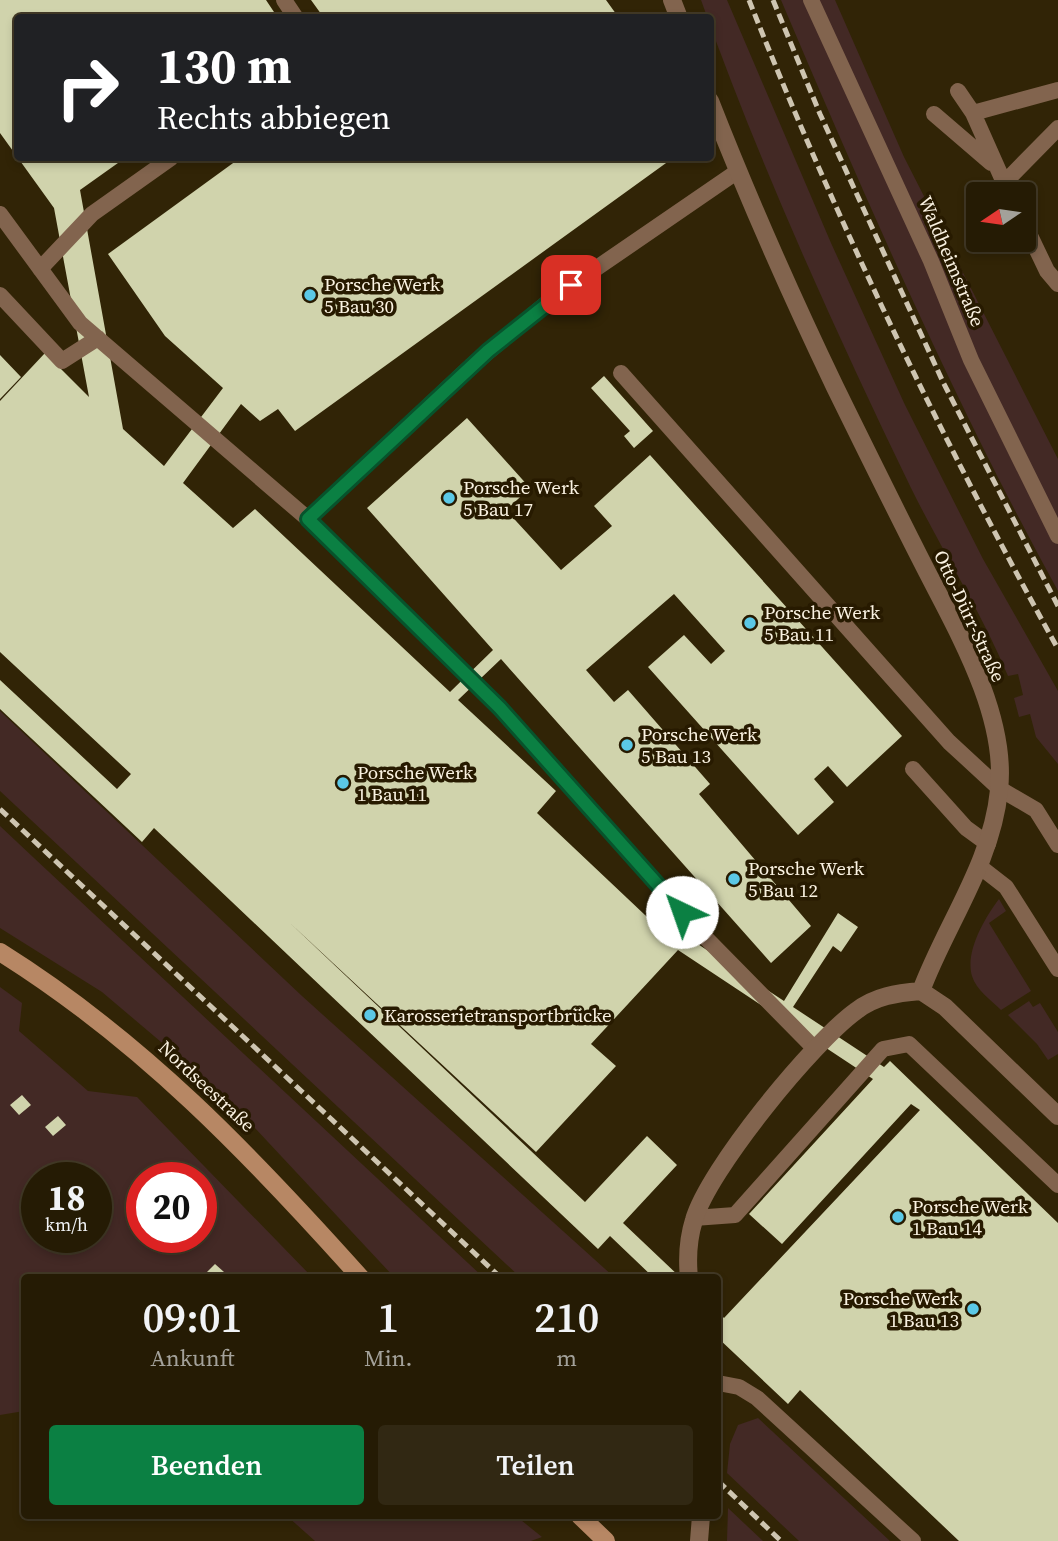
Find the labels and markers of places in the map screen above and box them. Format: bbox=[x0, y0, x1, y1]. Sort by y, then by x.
pin bbox=[541, 255, 601, 315]
place label: Porsche Werk 5 Bau 30 bbox=[324, 271, 441, 319]
marker: Porsche Werk 5 Bau 30 bbox=[302, 287, 318, 303]
place label: Porsche Werk 5 Bau 17 bbox=[463, 474, 580, 522]
marker: Porsche Werk 5 Bau 17 bbox=[441, 490, 457, 506]
place label: Porsche Werk 5 Bau 11 bbox=[764, 599, 881, 647]
marker: Porsche Werk 5 Bau 11 bbox=[742, 615, 758, 631]
place label: Porsche Werk 5 Bau 13 bbox=[641, 721, 758, 769]
marker: Porsche Werk 5 Bau 13 bbox=[619, 737, 635, 753]
place label: Porsche Werk 1 Bau 11 bbox=[357, 759, 474, 807]
marker: Porsche Werk 1 Bau 11 bbox=[335, 775, 351, 791]
place label: Porsche Werk 5 Bau 12 bbox=[748, 855, 865, 903]
marker: Porsche Werk 5 Bau 12 bbox=[726, 871, 742, 887]
place label: Karosserietransportbrücke bbox=[384, 1002, 612, 1028]
marker: Karosserietransportbrücke bbox=[362, 1007, 378, 1023]
place label: Porsche Werk 1 Bau 14 bbox=[912, 1193, 1029, 1241]
marker: Porsche Werk 1 Bau 14 bbox=[890, 1209, 906, 1225]
place label: Porsche Werk 1 Bau 13 bbox=[843, 1285, 960, 1333]
marker: Porsche Werk 1 Bau 13 bbox=[965, 1301, 981, 1317]

